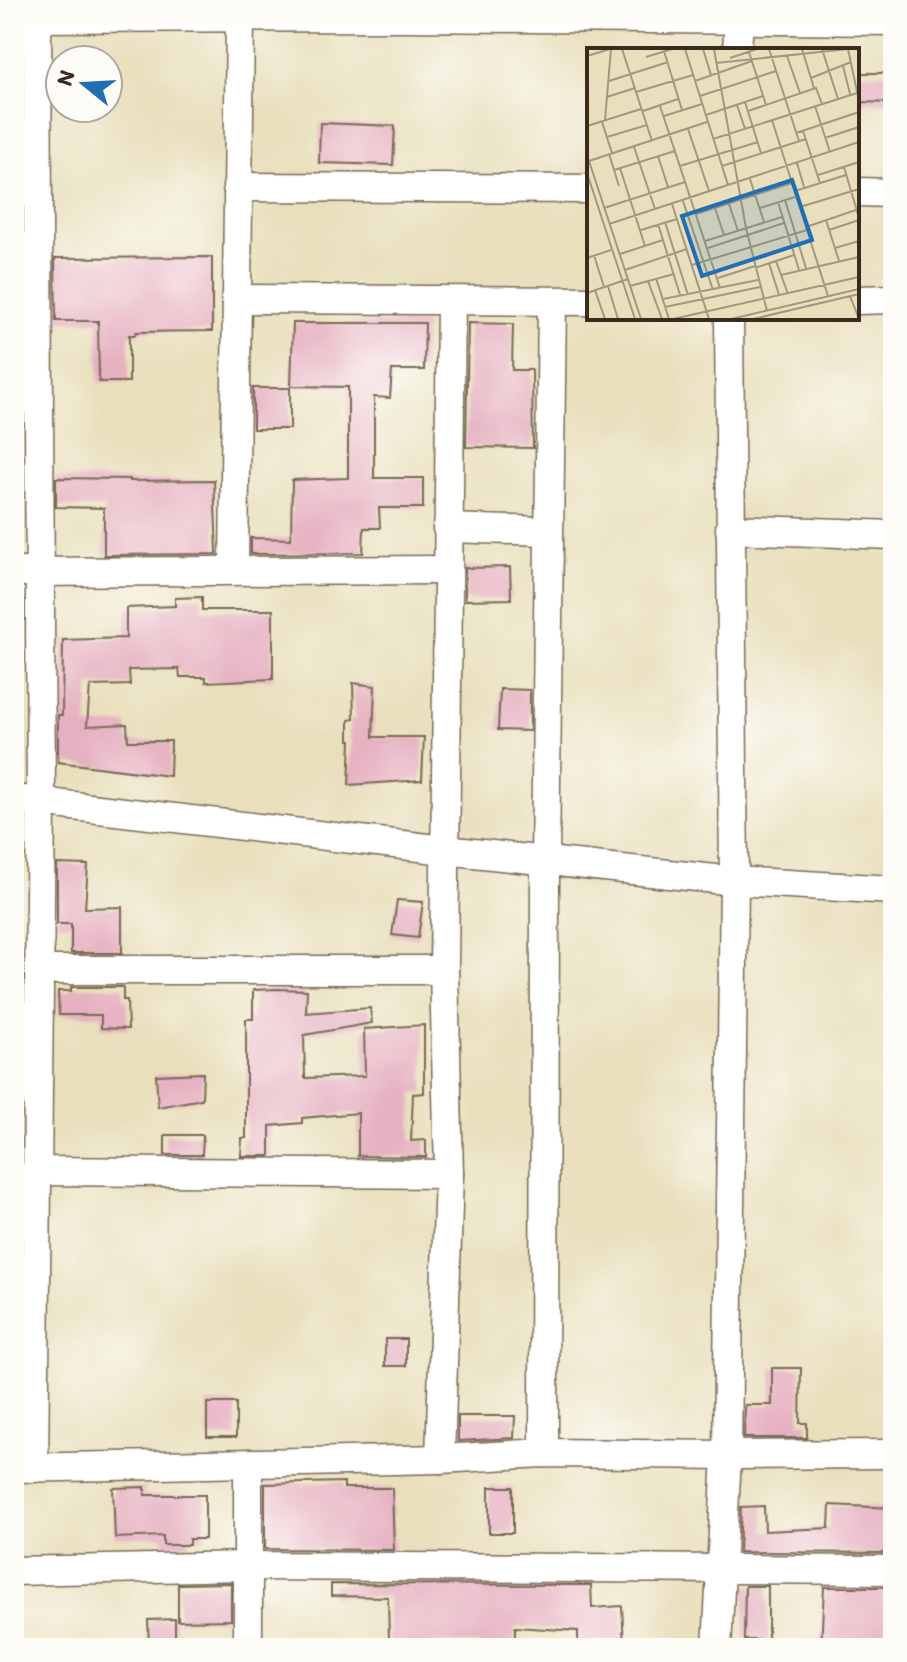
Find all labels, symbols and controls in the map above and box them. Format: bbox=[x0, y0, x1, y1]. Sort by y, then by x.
north arrow bbox=[44, 44, 124, 124]
inset map bbox=[587, 48, 859, 320]
text: N bbox=[50, 67, 81, 89]

